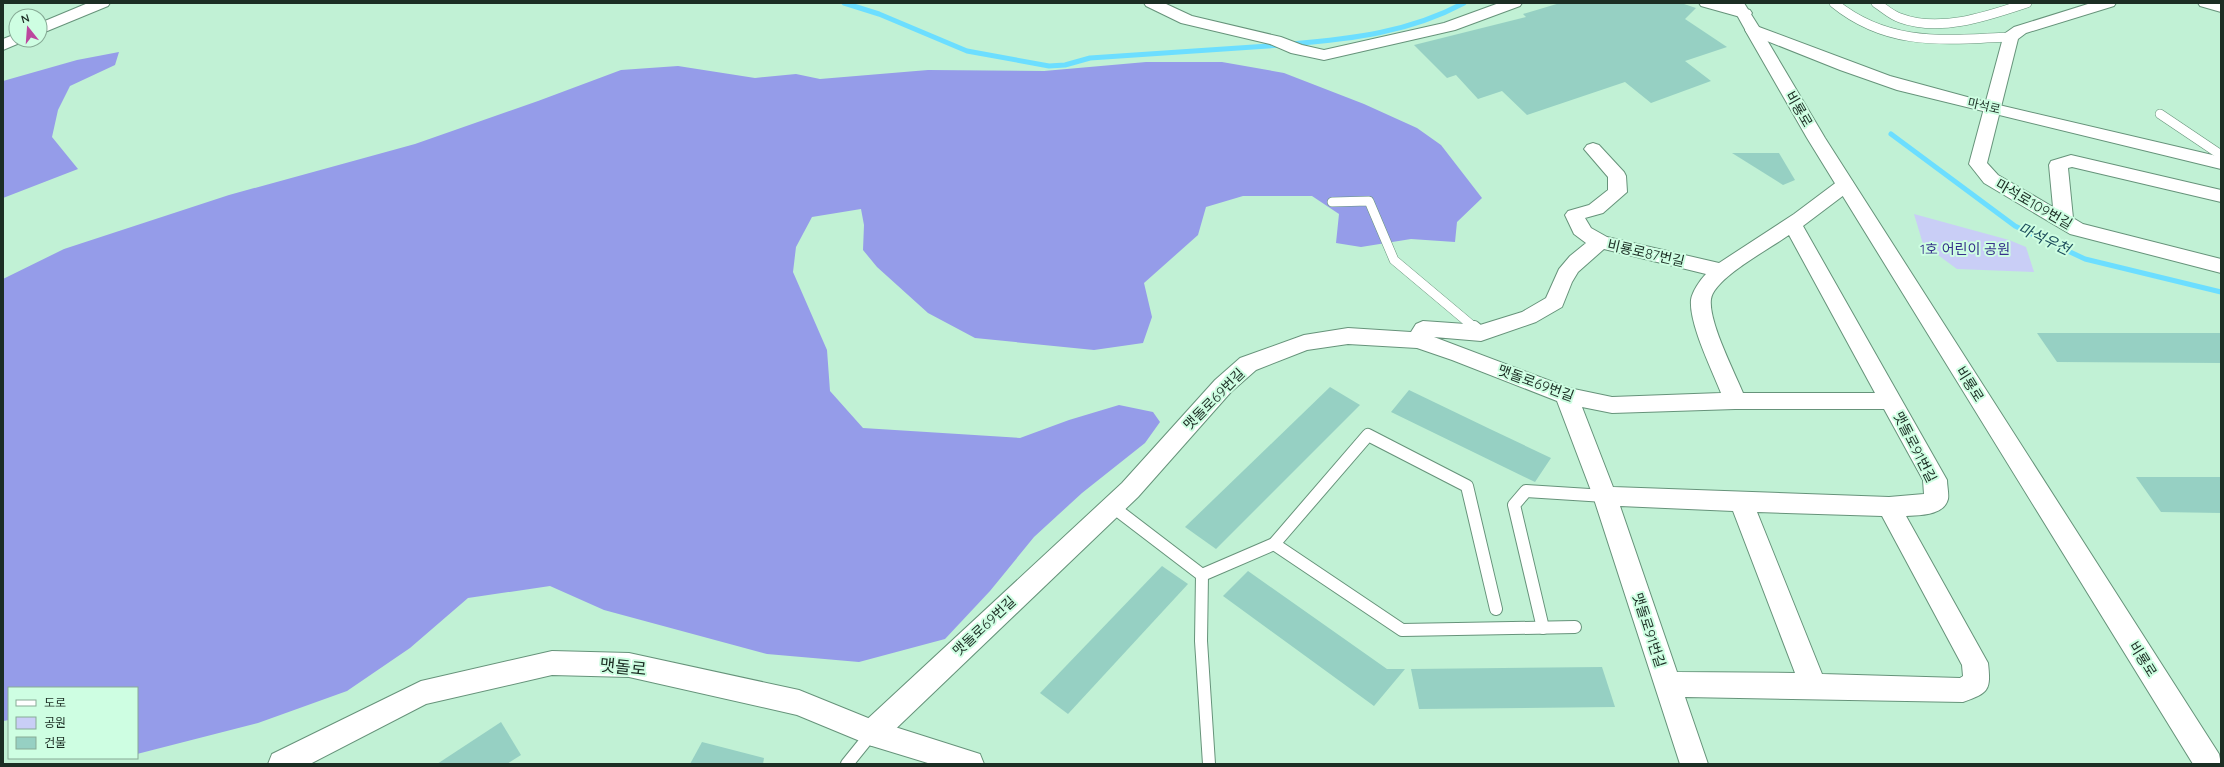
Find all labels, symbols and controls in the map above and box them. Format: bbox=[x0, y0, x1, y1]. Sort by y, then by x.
north arrow bbox=[8, 8, 48, 48]
text: N bbox=[19, 11, 31, 26]
street label: 비룡로 bbox=[1782, 88, 1817, 130]
street label: 마석로 bbox=[1966, 94, 2002, 117]
street label: 마석로109번길 bbox=[1992, 175, 2076, 233]
water label: 마석우천 bbox=[2015, 218, 2075, 260]
street label: 비룡로87번길 bbox=[1606, 235, 1686, 271]
park label: 1호 어린이 공원 bbox=[1920, 240, 2010, 258]
street label: 맷돌로69번길 bbox=[1495, 361, 1577, 405]
street label: 비룡로 bbox=[1952, 363, 1988, 405]
street label: 맷돌로69번길 bbox=[1179, 364, 1249, 434]
street label: 맷돌로91번길 bbox=[1889, 408, 1941, 486]
street label: 맷돌로91번길 bbox=[1628, 590, 1670, 670]
street label: 맷돌로69번길 bbox=[949, 592, 1019, 660]
street label: 비룡로 bbox=[2125, 638, 2161, 680]
street label: 맷돌로 bbox=[599, 654, 647, 679]
legend bbox=[8, 687, 138, 759]
text: 도로 bbox=[44, 695, 66, 710]
text: 공원 bbox=[44, 715, 66, 730]
text: 건물 bbox=[44, 735, 66, 750]

